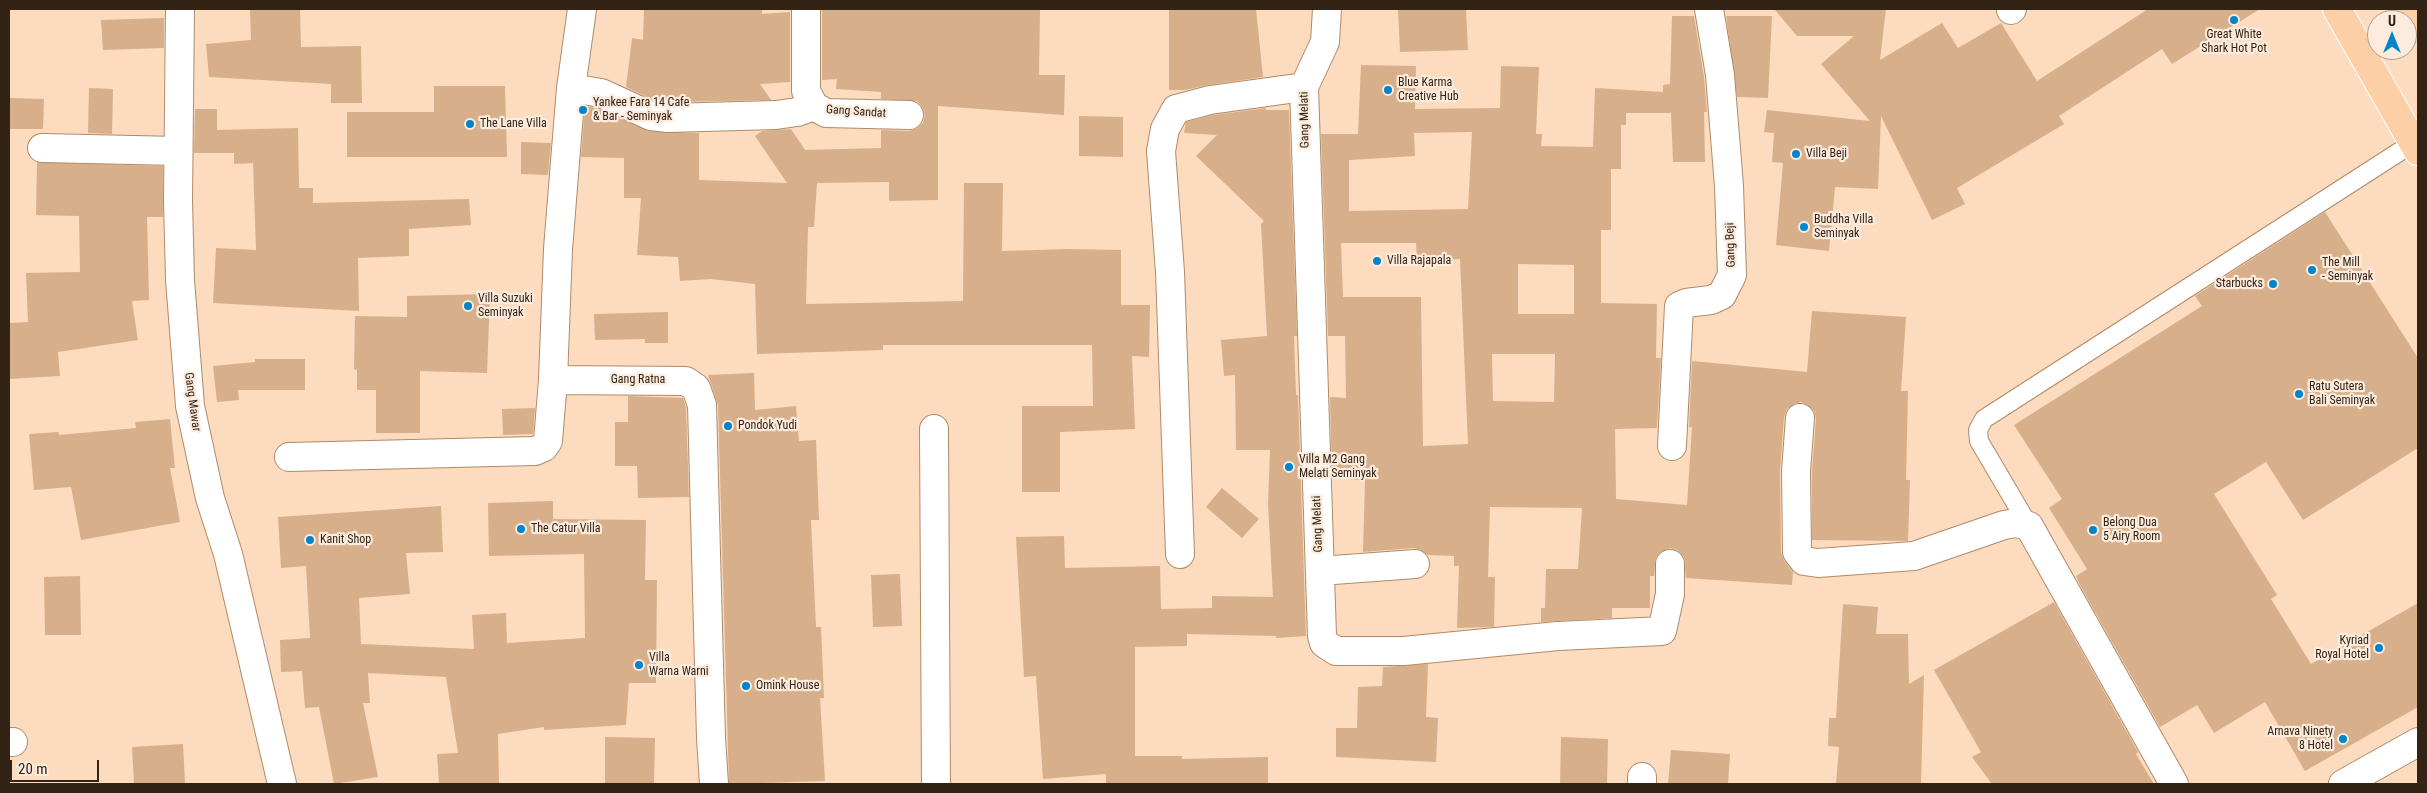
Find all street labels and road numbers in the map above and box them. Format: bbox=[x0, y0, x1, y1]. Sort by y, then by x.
street label: Gang Melati bbox=[1297, 91, 1313, 149]
street label: Gang Sandat bbox=[825, 103, 887, 121]
street label: Gang Beji bbox=[1723, 222, 1739, 268]
street label: Gang Mawar bbox=[181, 372, 203, 432]
street label: Gang Ratna bbox=[611, 373, 665, 387]
street label: Gang Melati bbox=[1310, 495, 1326, 553]

